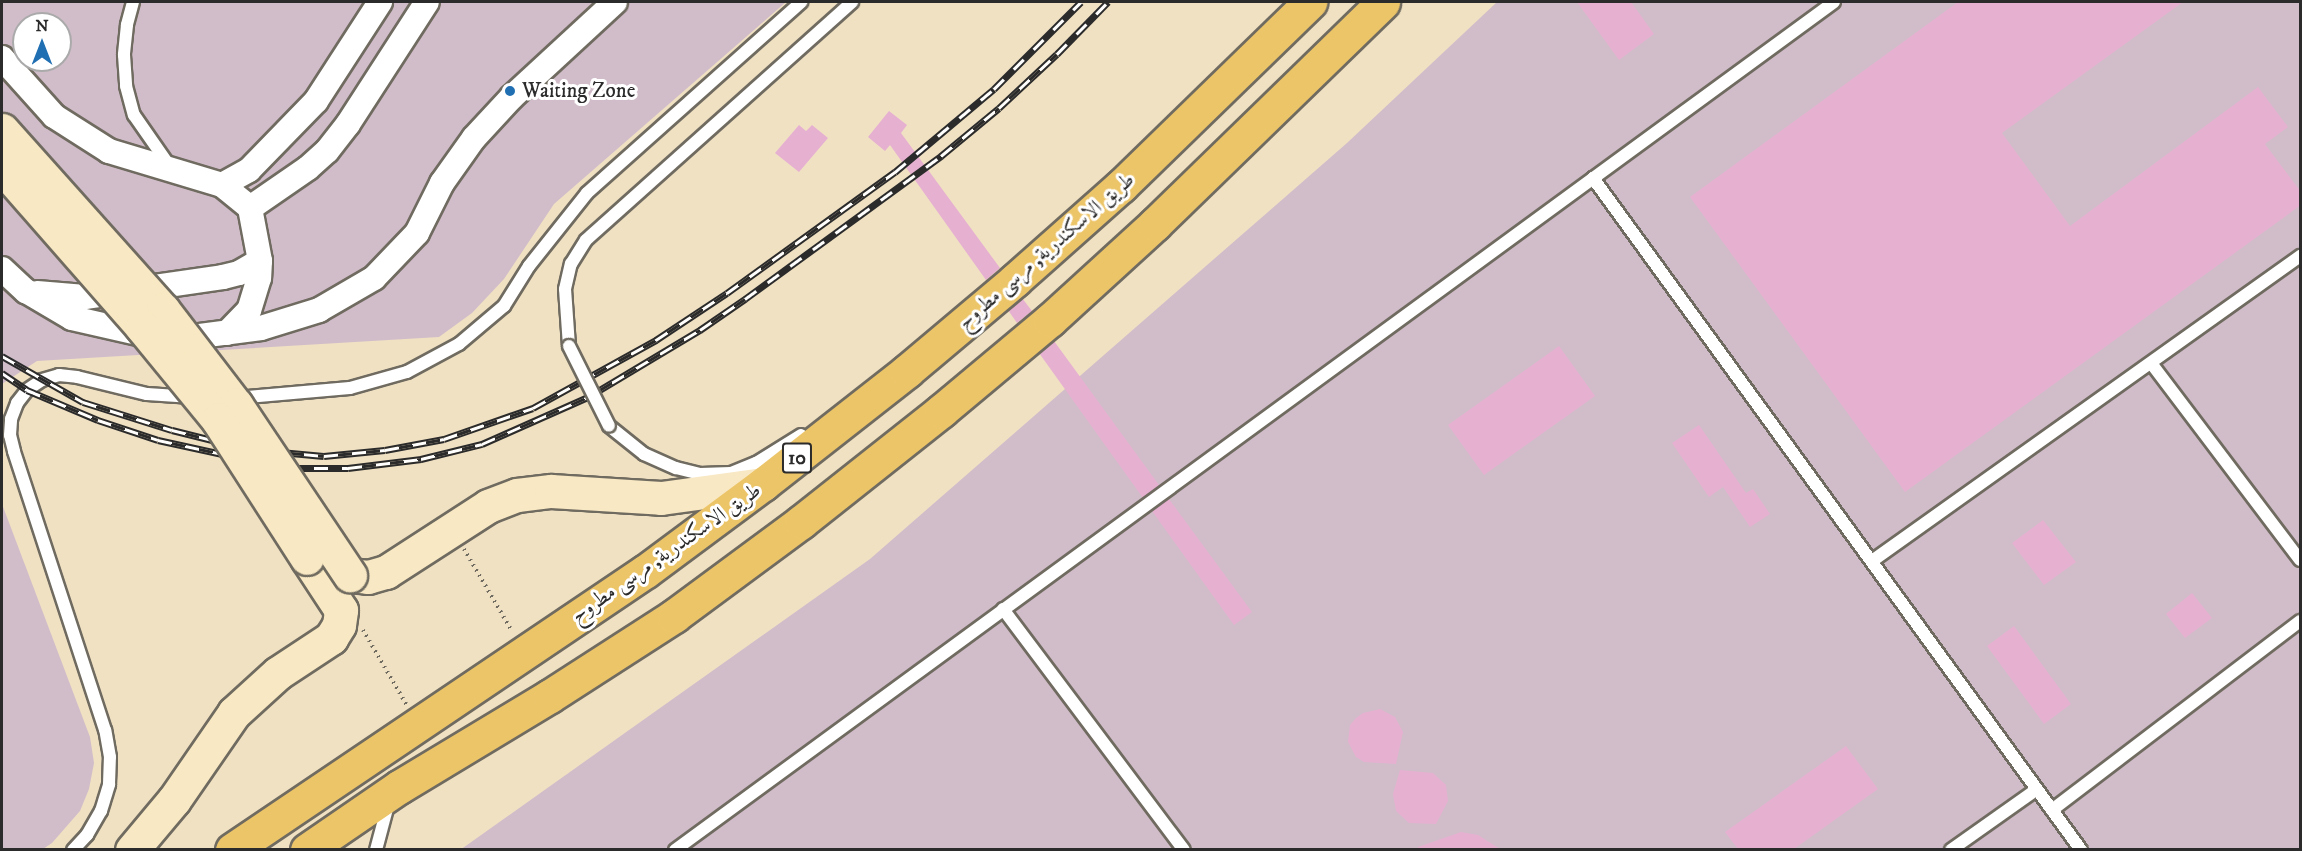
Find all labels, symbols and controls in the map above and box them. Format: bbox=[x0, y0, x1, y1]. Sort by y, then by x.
north arrow bbox=[12, 12, 72, 72]
text: N bbox=[35, 16, 49, 36]
place label: Waiting Zone bbox=[522, 78, 635, 104]
marker: Waiting Zone bbox=[503, 84, 517, 98]
street label: طريق الاسكندرية, مرسى مطروح bbox=[952, 167, 1140, 335]
road number: 10 bbox=[780, 441, 814, 475]
street label: طريق الاسكندرية, مرسى مطروح bbox=[566, 478, 766, 628]

